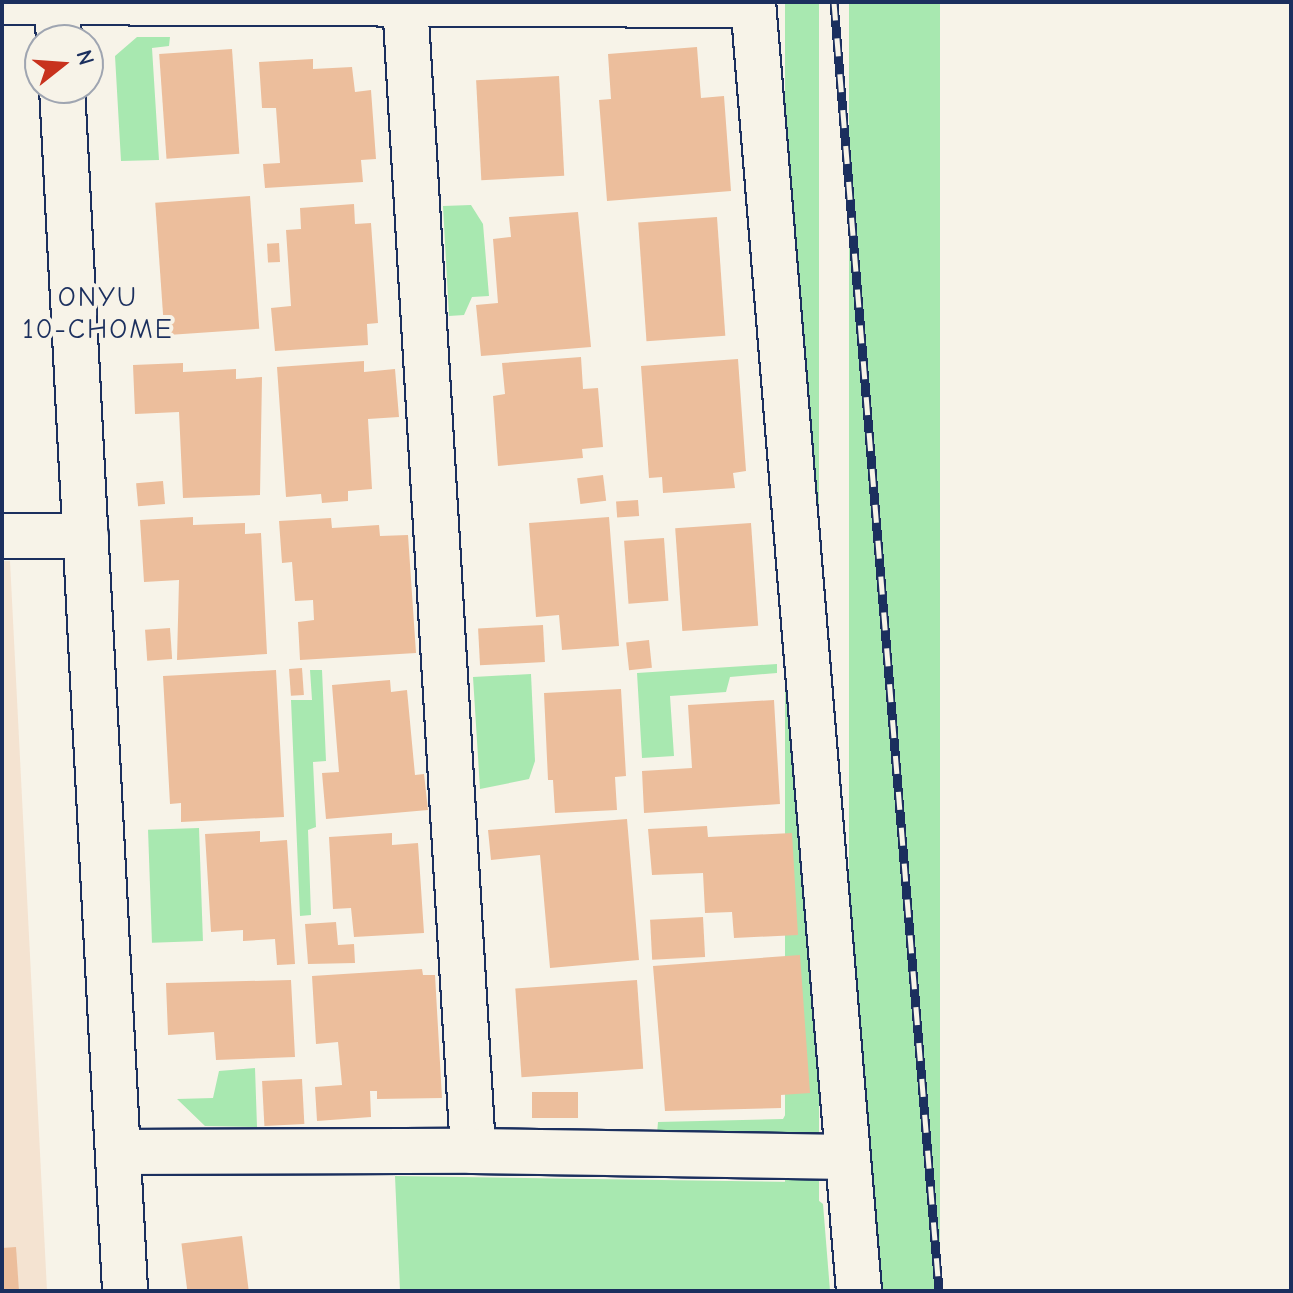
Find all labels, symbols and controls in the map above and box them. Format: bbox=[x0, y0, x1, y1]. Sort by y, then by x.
north arrow bbox=[24, 24, 104, 104]
text: N bbox=[71, 47, 100, 68]
district label: ONYU 10-CHOME bbox=[22, 280, 174, 346]

